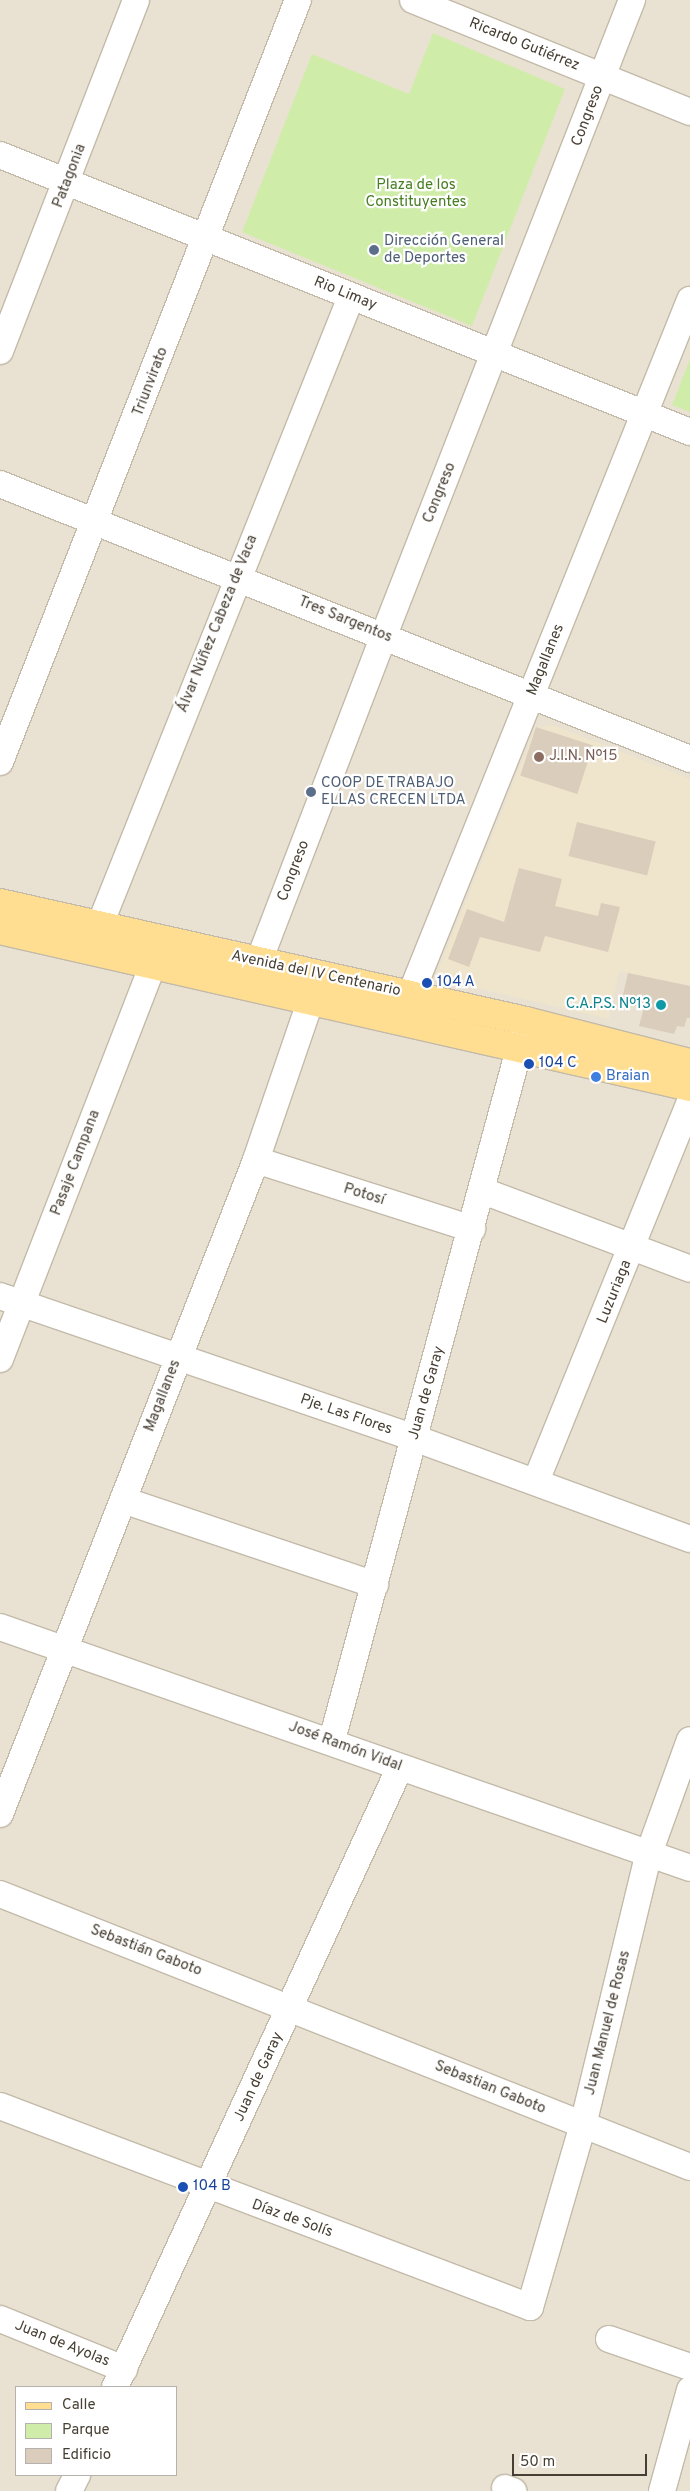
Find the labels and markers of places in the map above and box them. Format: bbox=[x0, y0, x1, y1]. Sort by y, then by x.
place label: Dirección General de Deportes bbox=[384, 232, 504, 267]
marker: Dirección General de Deportes bbox=[368, 244, 380, 256]
place label: J.I.N. Nº15 bbox=[549, 748, 618, 766]
marker: J.I.N. Nº15 bbox=[533, 751, 545, 763]
place label: COOP DE TRABAJO ELLAS CRECEN LTDA bbox=[321, 774, 466, 809]
marker: COOP DE TRABAJO ELLAS CRECEN LTDA bbox=[305, 786, 317, 798]
place label: 104 A bbox=[437, 974, 475, 992]
marker: 104 A bbox=[421, 977, 433, 989]
place label: C.A.P.S. Nº13 bbox=[566, 996, 651, 1014]
marker: C.A.P.S. Nº13 bbox=[655, 999, 667, 1011]
place label: 104 C bbox=[539, 1055, 577, 1073]
marker: 104 C bbox=[523, 1058, 535, 1070]
place label: Braian bbox=[606, 1068, 650, 1086]
marker: Braian bbox=[590, 1071, 602, 1083]
place label: 104 B bbox=[193, 2178, 231, 2196]
marker: 104 B bbox=[177, 2181, 189, 2193]

